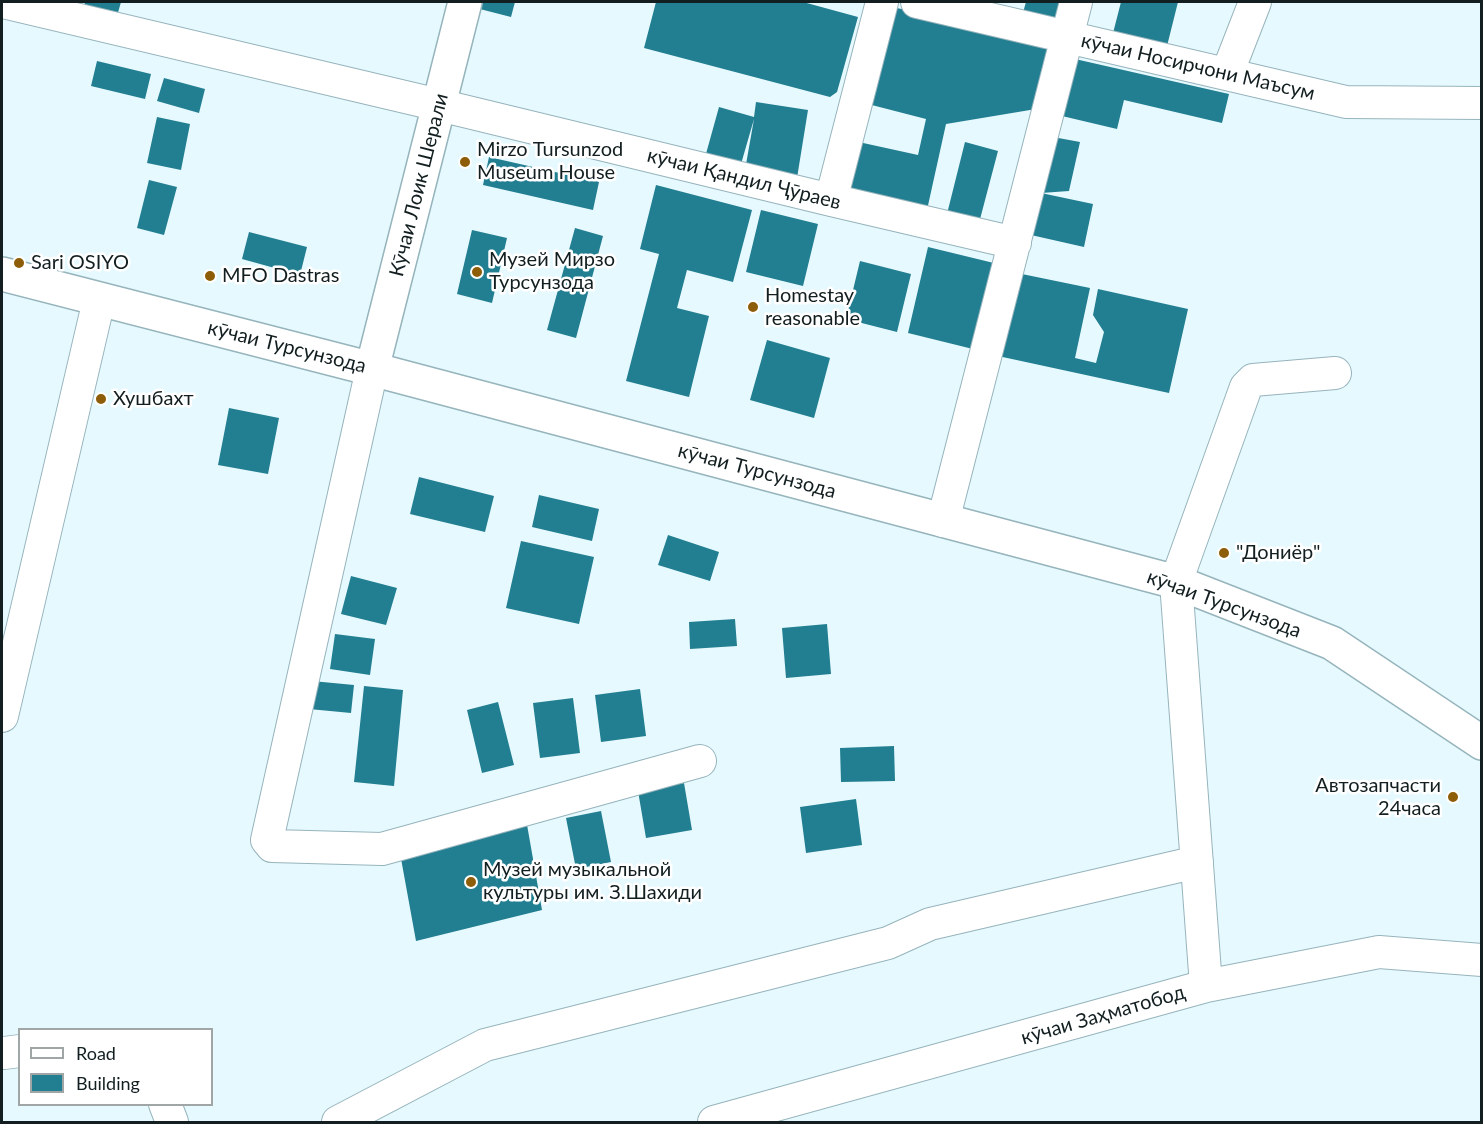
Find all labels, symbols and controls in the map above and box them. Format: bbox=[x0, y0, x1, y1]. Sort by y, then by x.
street label: кӯчаи Носирчони Маъсум bbox=[1079, 28, 1317, 106]
street label: Кӯчаи Лоик Шерали bbox=[385, 91, 453, 279]
place label: Mirzo Tursunzod Museum House bbox=[477, 138, 623, 185]
street label: кӯчаи Қандил Ҷӯраев bbox=[645, 143, 843, 215]
marker: Mirzo Tursunzod Museum House bbox=[458, 155, 472, 169]
place label: Музей Мирзо Турсунзода bbox=[489, 248, 615, 295]
place label: Sari OSIYO bbox=[31, 251, 129, 275]
marker: Sari OSIYO bbox=[12, 256, 26, 270]
place label: MFO Dastras bbox=[222, 264, 339, 288]
marker: Музей Мирзо Турсунзода bbox=[470, 265, 484, 279]
marker: MFO Dastras bbox=[203, 269, 217, 283]
place label: Homestay reasonable bbox=[765, 284, 860, 331]
marker: Homestay reasonable bbox=[746, 300, 760, 314]
street label: кӯчаи Турсунзода bbox=[205, 316, 369, 378]
place label: Хушбахт bbox=[113, 387, 194, 411]
marker: Хушбахт bbox=[94, 392, 108, 406]
street label: кӯчаи Турсунзода bbox=[675, 438, 839, 504]
place label: "Дониёр" bbox=[1236, 541, 1320, 565]
marker: "Дониёр" bbox=[1217, 546, 1231, 560]
street label: кӯчаи Турсунзода bbox=[1144, 565, 1304, 643]
place label: Автозапчасти 24часа bbox=[1315, 774, 1441, 821]
marker: Автозапчасти 24часа bbox=[1446, 790, 1460, 804]
place label: Музей музыкальной культуры им. З.Шахиди bbox=[483, 858, 702, 905]
marker: Музей музыкальной культуры им. З.Шахиди bbox=[464, 875, 478, 889]
street label: кӯчаи Заҳматобод bbox=[1018, 980, 1188, 1050]
legend bbox=[18, 1028, 213, 1106]
text: Road bbox=[76, 1042, 116, 1064]
text: Building bbox=[76, 1072, 140, 1094]

